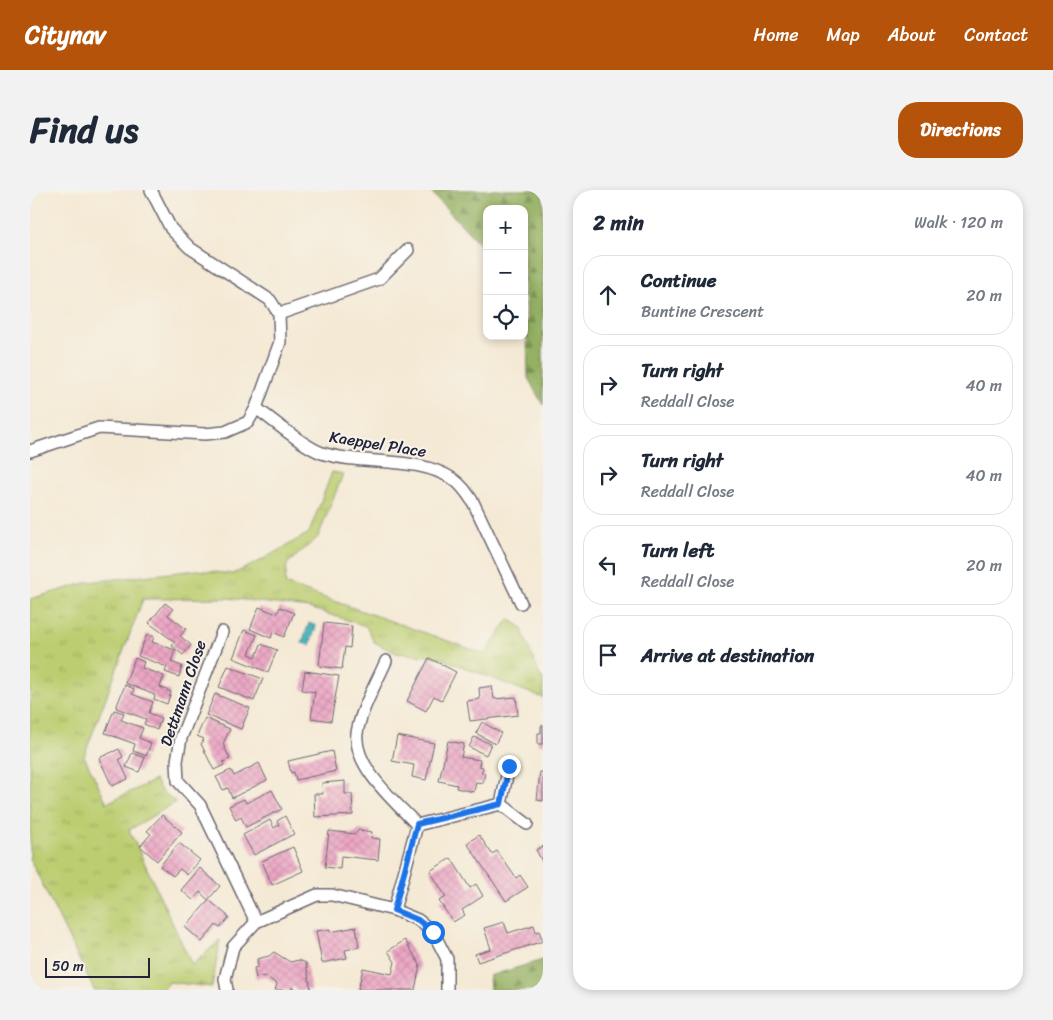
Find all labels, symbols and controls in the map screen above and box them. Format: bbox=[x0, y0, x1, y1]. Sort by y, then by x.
text: Citynav bbox=[25, 14, 106, 56]
text: Home bbox=[754, 19, 799, 51]
text: Map bbox=[827, 19, 860, 51]
text: About bbox=[888, 19, 936, 51]
text: Contact bbox=[964, 19, 1028, 51]
text: Find us bbox=[30, 99, 138, 161]
button: Directions bbox=[898, 102, 1023, 158]
text: 2 min bbox=[593, 204, 644, 242]
map controls bbox=[483, 205, 528, 340]
button: + bbox=[483, 205, 528, 250]
text: Walk · 120 m bbox=[914, 208, 1003, 237]
button: − bbox=[483, 250, 528, 295]
text: Continue bbox=[641, 264, 717, 297]
icon: ahead bbox=[594, 281, 622, 309]
text: 20 m bbox=[966, 281, 1002, 310]
button: locate bbox=[483, 295, 528, 340]
text: Buntine Crescent bbox=[641, 297, 764, 326]
text: Turn right bbox=[641, 354, 723, 387]
icon: right bbox=[594, 371, 622, 399]
text: 40 m bbox=[965, 371, 1002, 400]
text: Reddall Close bbox=[641, 387, 734, 416]
street label: Kaeppel Place bbox=[327, 422, 429, 466]
text: Turn right bbox=[641, 444, 723, 477]
icon: right bbox=[594, 461, 622, 489]
text: 40 m bbox=[965, 461, 1002, 490]
text: Reddall Close bbox=[641, 477, 734, 506]
text: Turn left bbox=[641, 534, 714, 567]
icon: left bbox=[594, 551, 622, 579]
text: 20 m bbox=[966, 551, 1002, 580]
text: Reddall Close bbox=[641, 567, 734, 596]
street label: Dettmann Close bbox=[151, 636, 215, 750]
text: Arrive at destination bbox=[641, 639, 814, 672]
icon: arrive bbox=[594, 641, 622, 669]
route end bbox=[498, 755, 521, 778]
route start bbox=[422, 921, 445, 944]
text: 50 m bbox=[52, 954, 84, 979]
scale bar bbox=[45, 955, 150, 978]

